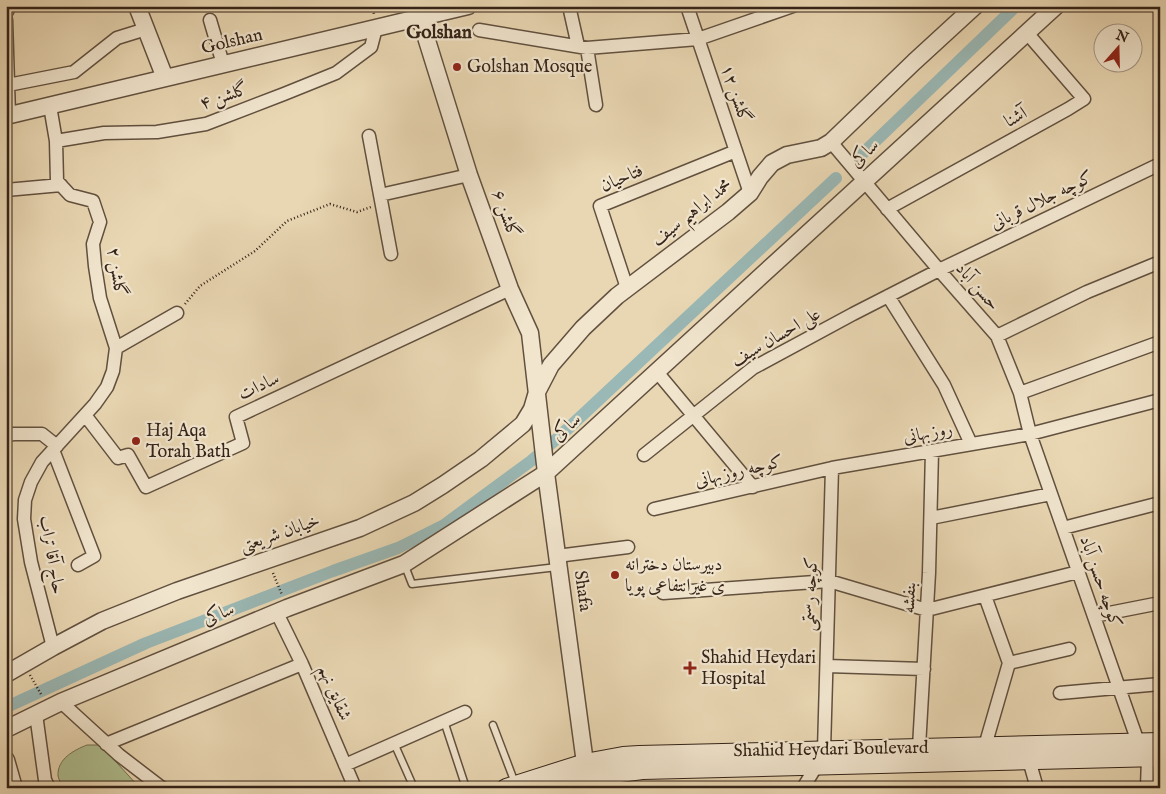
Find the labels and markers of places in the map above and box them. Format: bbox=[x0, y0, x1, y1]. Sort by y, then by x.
place label: Golshan Mosque bbox=[467, 56, 592, 79]
marker: Golshan Mosque bbox=[451, 61, 463, 73]
place label: Haj Aqa Torah Bath bbox=[146, 420, 231, 464]
marker: Haj Aqa Torah Bath bbox=[130, 435, 142, 447]
place label: دبیرستان دخترانه ی غیرانتفاعی پویا bbox=[625, 554, 725, 598]
marker: دبیرستان دخترانه ی غیرانتفاعی پویا bbox=[609, 569, 621, 581]
place label: Shahid Heydari Hospital bbox=[701, 647, 816, 691]
marker: Shahid Heydari Hospital bbox=[683, 661, 697, 675]

